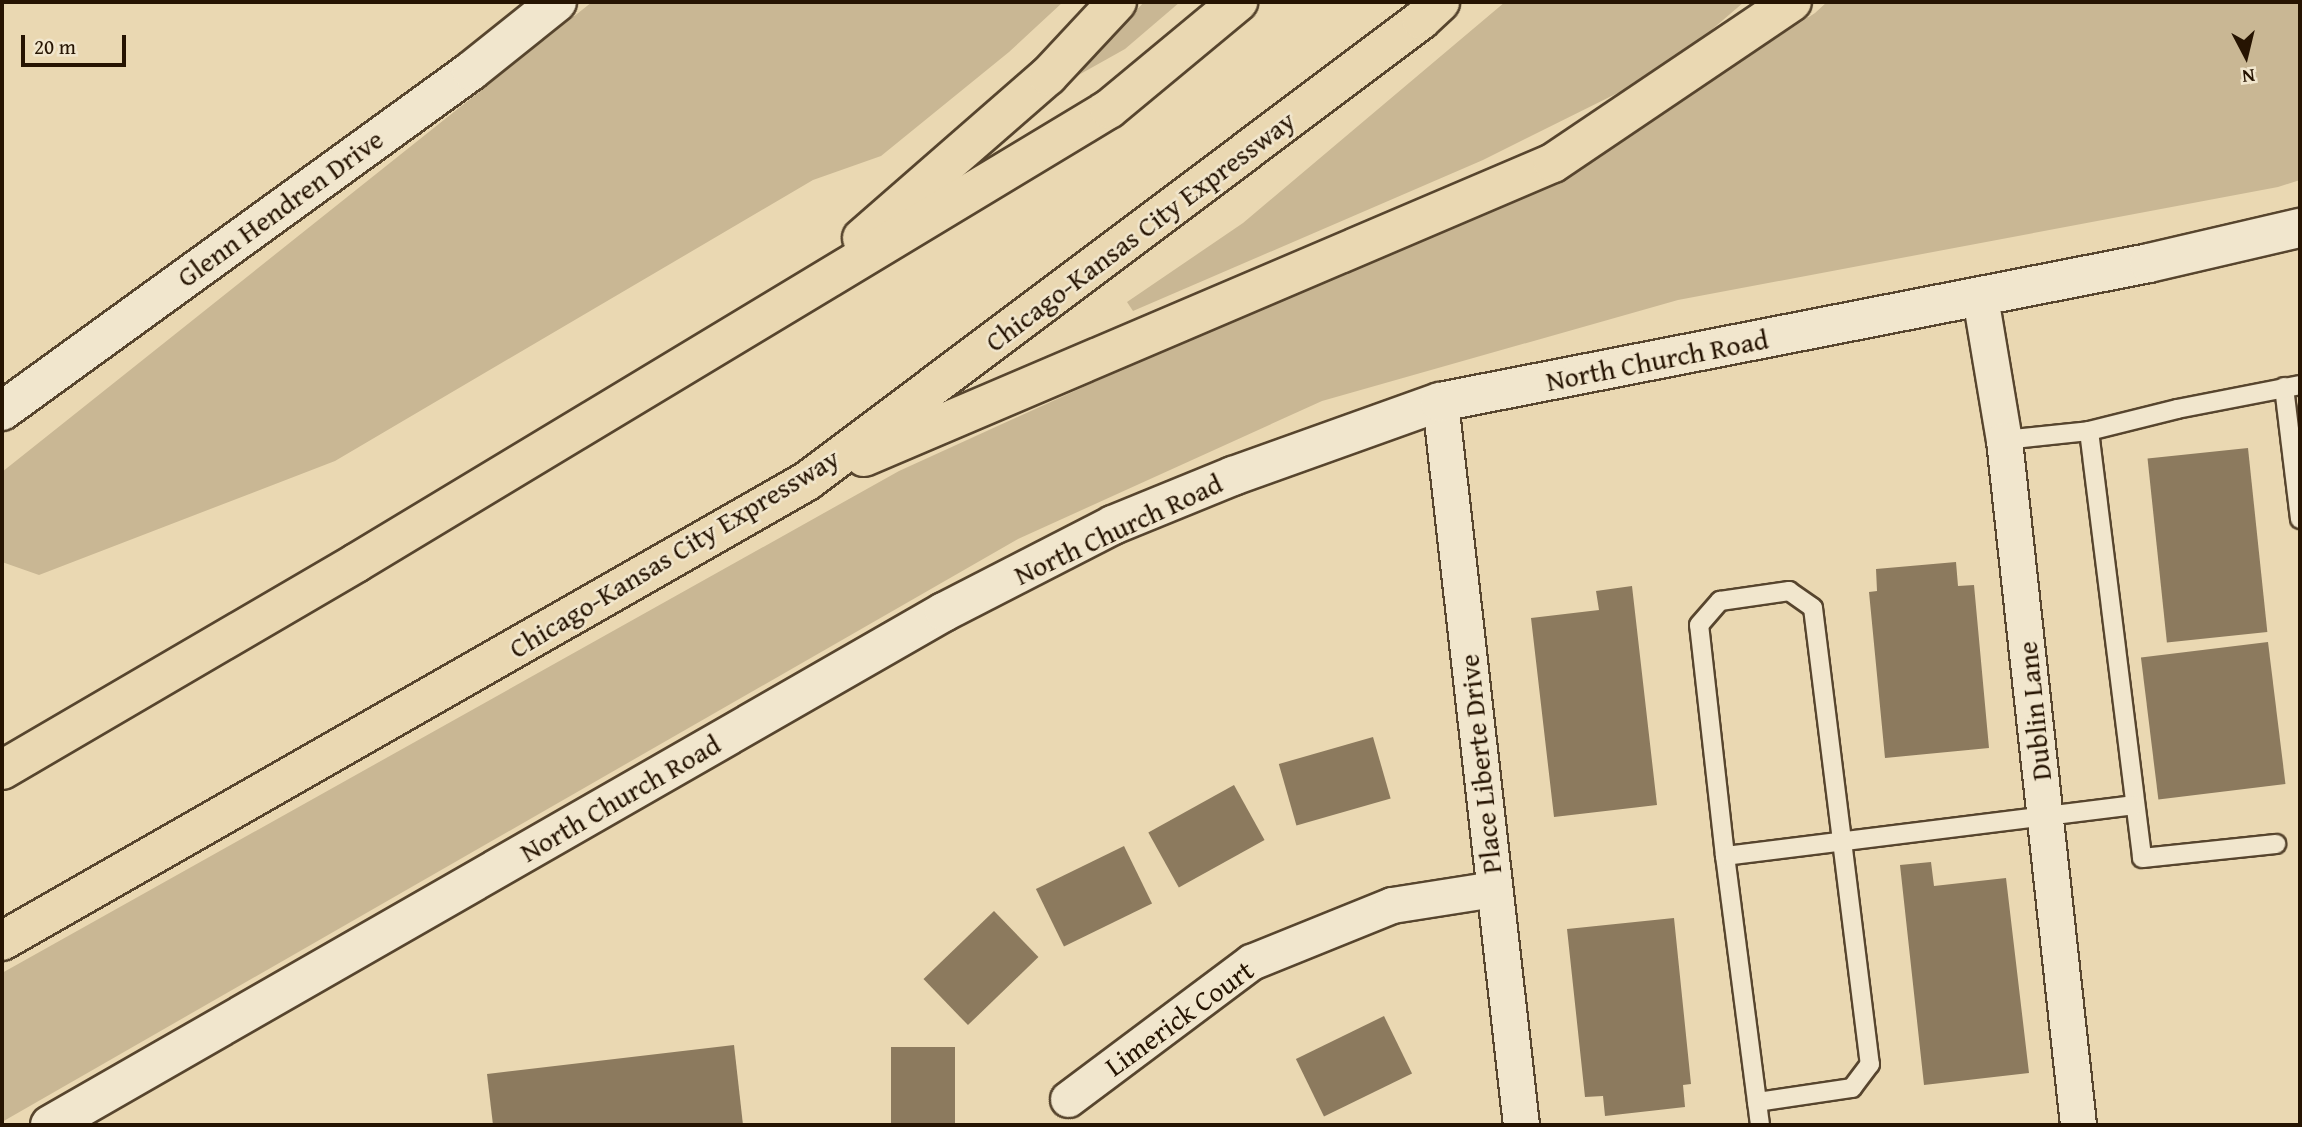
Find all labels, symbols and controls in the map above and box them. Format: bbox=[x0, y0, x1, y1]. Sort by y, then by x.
scale bar bbox=[24, 21, 130, 65]
north arrow bbox=[2211, 21, 2281, 91]
text: 20 m bbox=[34, 31, 76, 62]
text: N bbox=[2241, 62, 2257, 92]
street label: Chicago-Kansas City Expressway bbox=[978, 103, 1302, 359]
street label: Glenn Hendren Drive bbox=[170, 122, 390, 294]
street label: North Church Road bbox=[1543, 322, 1771, 398]
street label: Chicago-Kansas City Expressway bbox=[503, 441, 845, 665]
street label: North Church Road bbox=[1009, 466, 1227, 592]
street label: Dublin Lane bbox=[2010, 640, 2058, 782]
street label: Place Liberte Drive bbox=[1452, 653, 1508, 875]
street label: North Church Road bbox=[514, 727, 726, 869]
street label: Limerick Court bbox=[1098, 953, 1260, 1083]

